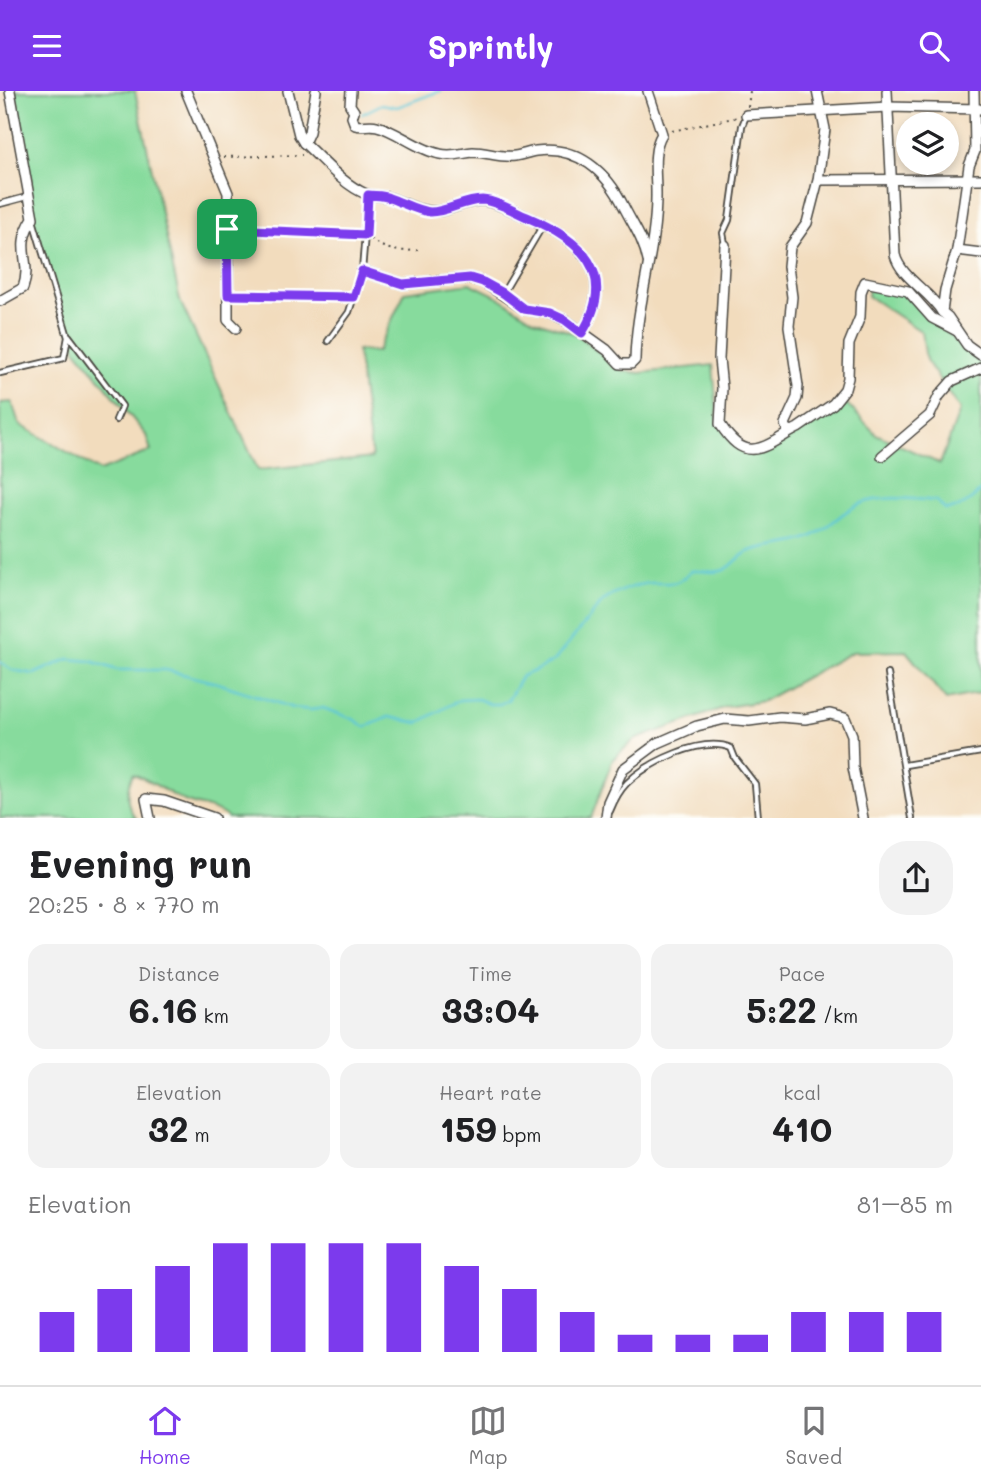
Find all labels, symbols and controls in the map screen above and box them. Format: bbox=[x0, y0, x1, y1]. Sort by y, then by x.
text: Sprintly bbox=[427, 25, 554, 67]
icon: menu bbox=[28, 27, 66, 65]
icon: search bbox=[915, 27, 953, 65]
map controls bbox=[896, 112, 959, 175]
button: layers bbox=[896, 112, 959, 175]
pin bbox=[197, 199, 257, 259]
icon: arrive bbox=[208, 210, 246, 248]
text: Evening run bbox=[28, 838, 252, 888]
button: share bbox=[879, 841, 953, 915]
text: 20:25 · 8 × 770 m bbox=[28, 889, 220, 919]
text: Distance bbox=[138, 961, 220, 986]
text: Time bbox=[469, 961, 512, 986]
text: Pace bbox=[779, 961, 825, 986]
text: 6.16 bbox=[129, 986, 197, 1032]
text: 33:04 bbox=[442, 986, 539, 1032]
text: 5:22 bbox=[746, 986, 817, 1032]
text: km bbox=[197, 1003, 229, 1028]
text: /km bbox=[817, 1003, 858, 1028]
text: Elevation bbox=[136, 1080, 221, 1105]
text: Heart rate bbox=[439, 1080, 542, 1105]
text: kcal bbox=[783, 1080, 821, 1105]
text: 32 bbox=[148, 1105, 189, 1151]
text: 159 bbox=[439, 1105, 496, 1151]
text: 410 bbox=[772, 1105, 832, 1151]
text: m bbox=[189, 1122, 210, 1147]
text: bpm bbox=[496, 1122, 542, 1147]
text: Elevation bbox=[28, 1189, 131, 1219]
text: 81–85 m bbox=[857, 1189, 953, 1219]
tab: Home bbox=[139, 1402, 191, 1469]
tab: Map bbox=[469, 1402, 507, 1469]
tab: Saved bbox=[786, 1402, 842, 1469]

